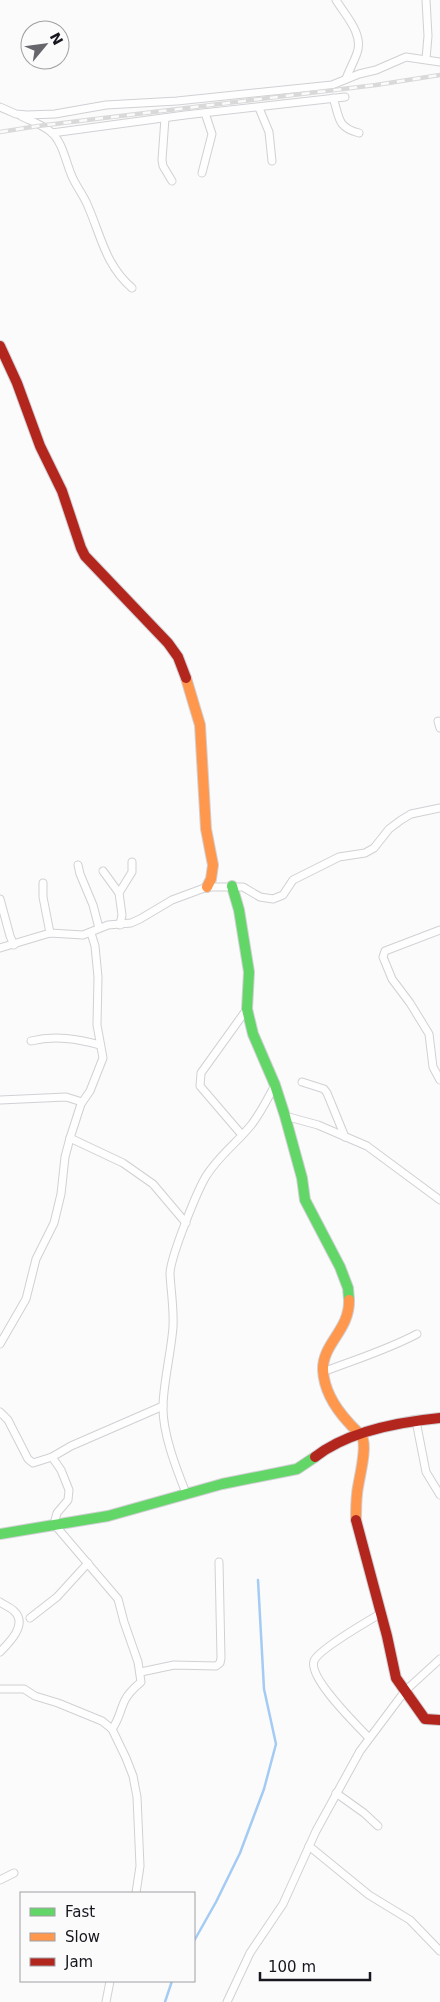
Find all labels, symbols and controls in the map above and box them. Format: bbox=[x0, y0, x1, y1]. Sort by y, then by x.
north arrow bbox=[20, 20, 70, 70]
text: N bbox=[47, 30, 66, 48]
legend bbox=[20, 1892, 195, 1982]
text: Fast bbox=[65, 1903, 95, 1921]
text: Slow bbox=[65, 1928, 100, 1946]
scale bar bbox=[260, 1950, 370, 1982]
text: Jam bbox=[64, 1953, 93, 1971]
text: 100 m bbox=[268, 1958, 316, 1976]

